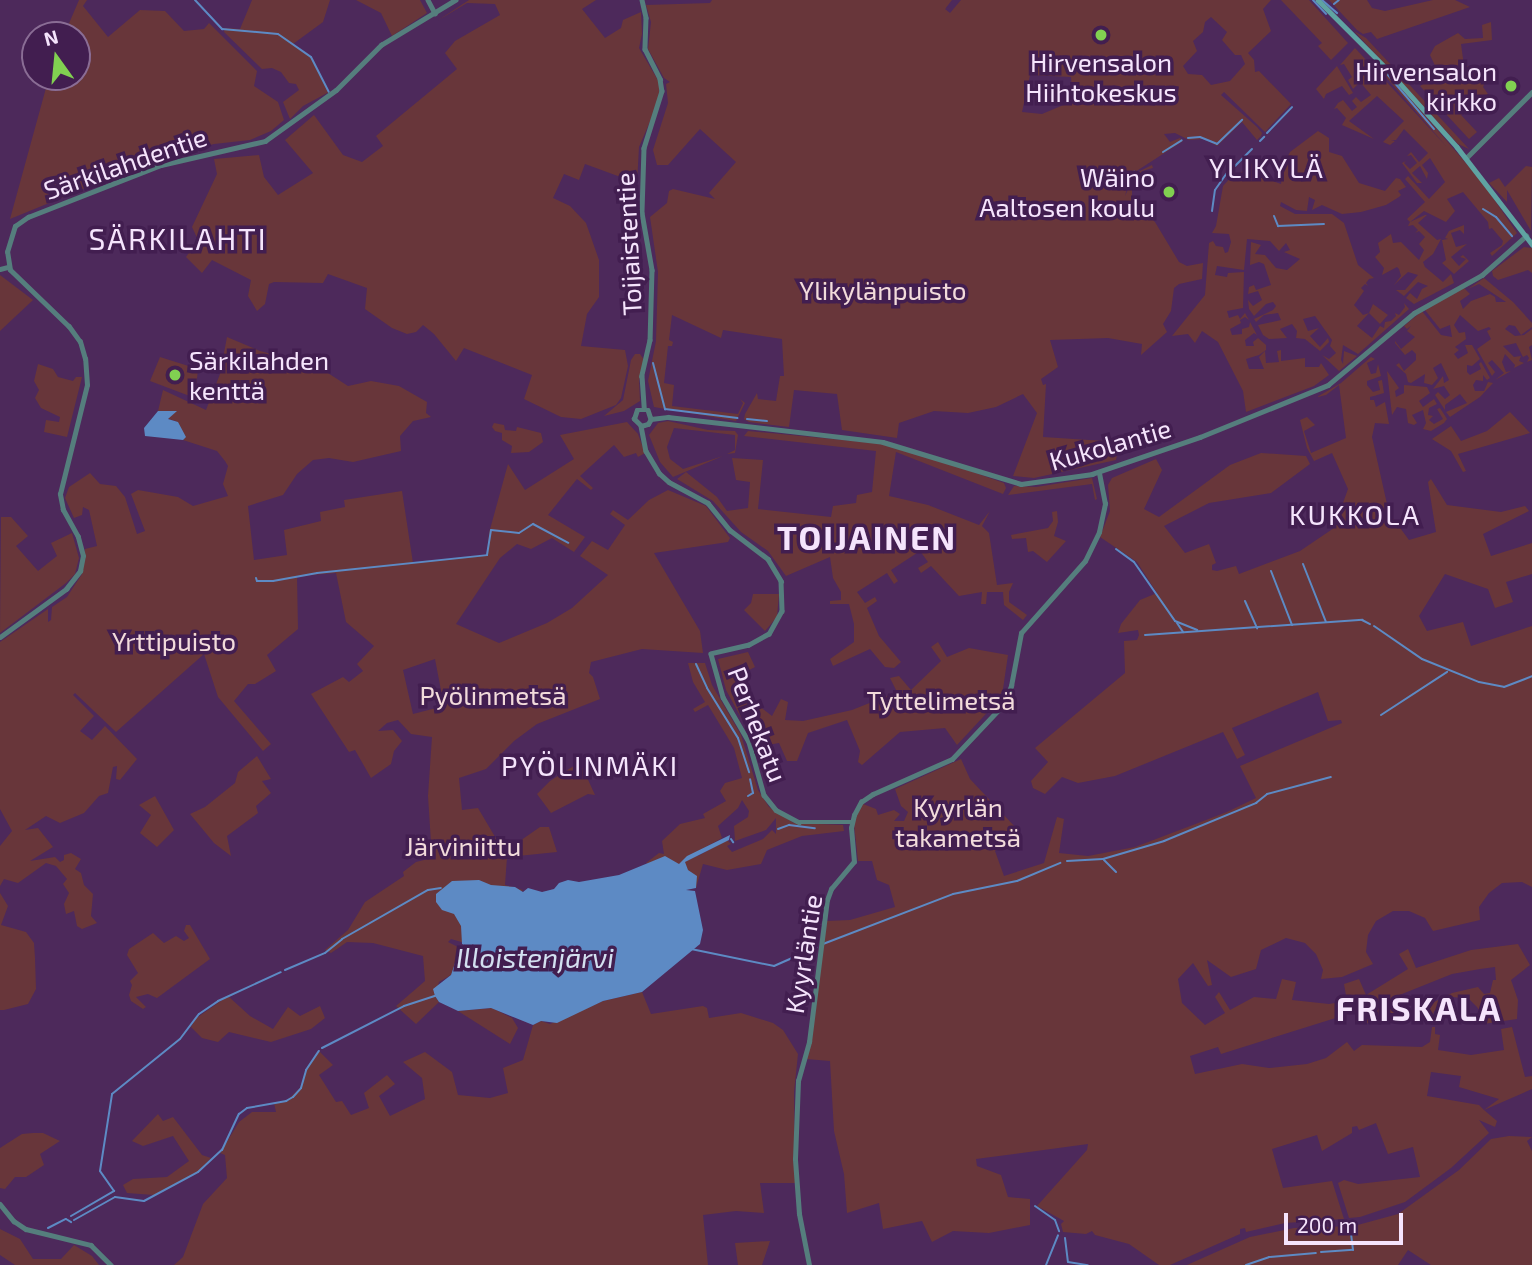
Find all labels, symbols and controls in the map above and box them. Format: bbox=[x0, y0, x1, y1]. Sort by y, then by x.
north arrow bbox=[21, 21, 91, 91]
text: N bbox=[41, 24, 61, 50]
marker: Hirvensalon Hiihtokeskus bbox=[1093, 27, 1109, 43]
place label: Hirvensalon Hiihtokeskus bbox=[1025, 46, 1177, 108]
place label: Hirvensalon kirkko bbox=[1355, 55, 1497, 116]
marker: Hirvensalon kirkko bbox=[1503, 78, 1519, 94]
street label: Särkilahdentie bbox=[39, 121, 211, 205]
district label: YLIKYLÄ bbox=[1210, 150, 1324, 184]
place label: Wäino Aaltosen koulu bbox=[979, 161, 1155, 222]
street label: Toijaistentie bbox=[609, 172, 647, 316]
marker: Wäino Aaltosen koulu bbox=[1161, 184, 1177, 200]
district label: SÄRKILAHTI bbox=[90, 220, 266, 256]
park label: Ylikylänpuisto bbox=[799, 274, 967, 306]
place label: Särkilahden kenttä bbox=[189, 344, 329, 406]
marker: Särkilahden kenttä bbox=[167, 367, 183, 383]
street label: Kukolantie bbox=[1046, 412, 1174, 476]
district label: KUKKOLA bbox=[1290, 497, 1420, 531]
district label: TOIJAINEN bbox=[778, 518, 956, 558]
park label: Yrttipuisto bbox=[112, 625, 236, 657]
street label: Perhekatu bbox=[722, 662, 794, 786]
park label: Pyölinmetsä bbox=[419, 679, 567, 711]
park label: Tyttelimetsä bbox=[866, 684, 1016, 716]
district label: PYÖLINMÄKI bbox=[502, 748, 678, 782]
park label: Kyyrlän takametsä bbox=[895, 791, 1021, 852]
park label: Järviniittu bbox=[405, 830, 521, 862]
street label: Kyyrläntie bbox=[778, 892, 828, 1016]
water label: Illoistenjärvi bbox=[456, 940, 614, 974]
district label: FRISKALA bbox=[1337, 989, 1501, 1029]
scale bar bbox=[1287, 1198, 1406, 1242]
text: 200 m bbox=[1297, 1212, 1357, 1237]

